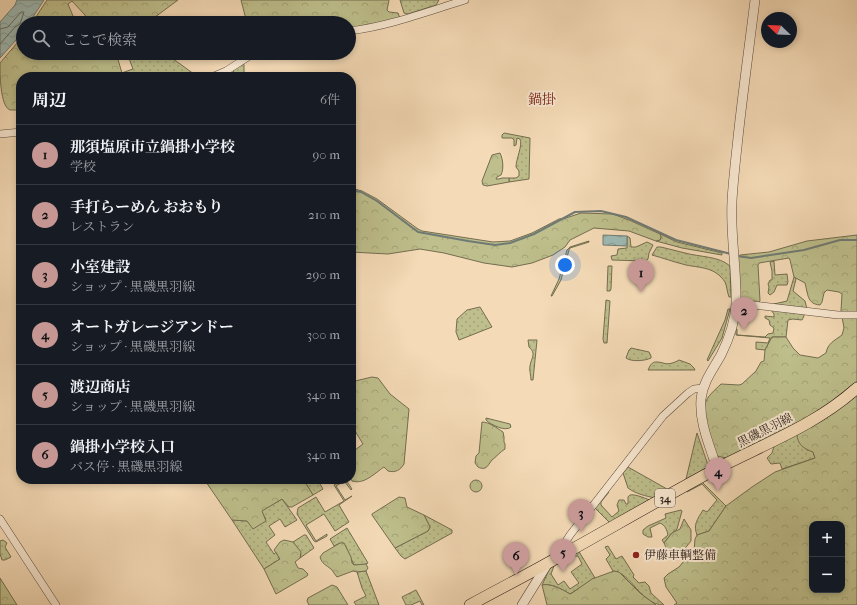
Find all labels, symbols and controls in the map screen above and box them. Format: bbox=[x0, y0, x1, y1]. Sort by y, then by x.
north arrow bbox=[761, 12, 797, 48]
search box bbox=[16, 16, 356, 60]
icon: search bbox=[30, 27, 52, 49]
text: ここで検索 bbox=[62, 31, 137, 49]
text: 周辺 bbox=[32, 90, 66, 110]
district label: 鍋掛 bbox=[528, 91, 556, 108]
text: 6件 bbox=[320, 92, 340, 107]
text: 那須塩原市立鍋掛小学校 bbox=[70, 138, 235, 156]
text: 1 bbox=[43, 147, 47, 162]
text: 90 m bbox=[312, 147, 340, 162]
text: 学校 bbox=[70, 159, 96, 174]
text: 手打らーめん おおもり bbox=[70, 198, 223, 216]
text: 2 bbox=[42, 207, 48, 222]
text: 210 m bbox=[308, 207, 340, 222]
text: レストラン bbox=[70, 219, 135, 234]
your location bbox=[555, 255, 575, 275]
text: 小室建設 bbox=[70, 258, 130, 276]
pin: 1 bbox=[628, 259, 654, 292]
text: 3 bbox=[42, 267, 48, 282]
text: 290 m bbox=[306, 267, 340, 282]
text: ショップ · 黒磯黒羽線 bbox=[70, 279, 195, 294]
pin: 2 bbox=[731, 297, 757, 330]
text: オートガレージアンドー bbox=[70, 318, 234, 336]
text: 4 bbox=[41, 327, 49, 342]
text: 300 m bbox=[307, 327, 340, 342]
text: ショップ · 黒磯黒羽線 bbox=[70, 339, 195, 354]
text: 渡辺商店 bbox=[70, 378, 130, 396]
text: 5 bbox=[42, 387, 48, 402]
text: 340 m bbox=[306, 387, 340, 402]
text: ショップ · 黒磯黒羽線 bbox=[70, 399, 195, 414]
street label: 黒磯黒羽線 bbox=[735, 410, 795, 450]
text: 鍋掛小学校入口 bbox=[70, 438, 175, 456]
text: 6 bbox=[41, 447, 49, 462]
text: 340 m bbox=[306, 447, 340, 462]
pin: 4 bbox=[705, 458, 731, 491]
text: バス停 · 黒磯黒羽線 bbox=[70, 459, 182, 474]
road number: 34 bbox=[655, 489, 675, 507]
pin: 3 bbox=[568, 499, 594, 532]
map controls bbox=[809, 521, 845, 593]
button: + bbox=[809, 521, 845, 557]
pin: 5 bbox=[550, 539, 576, 572]
pin: 6 bbox=[503, 542, 529, 575]
place label: 伊藤車輌整備 bbox=[644, 548, 716, 562]
marker: 伊藤車輌整備 bbox=[631, 550, 641, 560]
button: − bbox=[809, 557, 845, 593]

